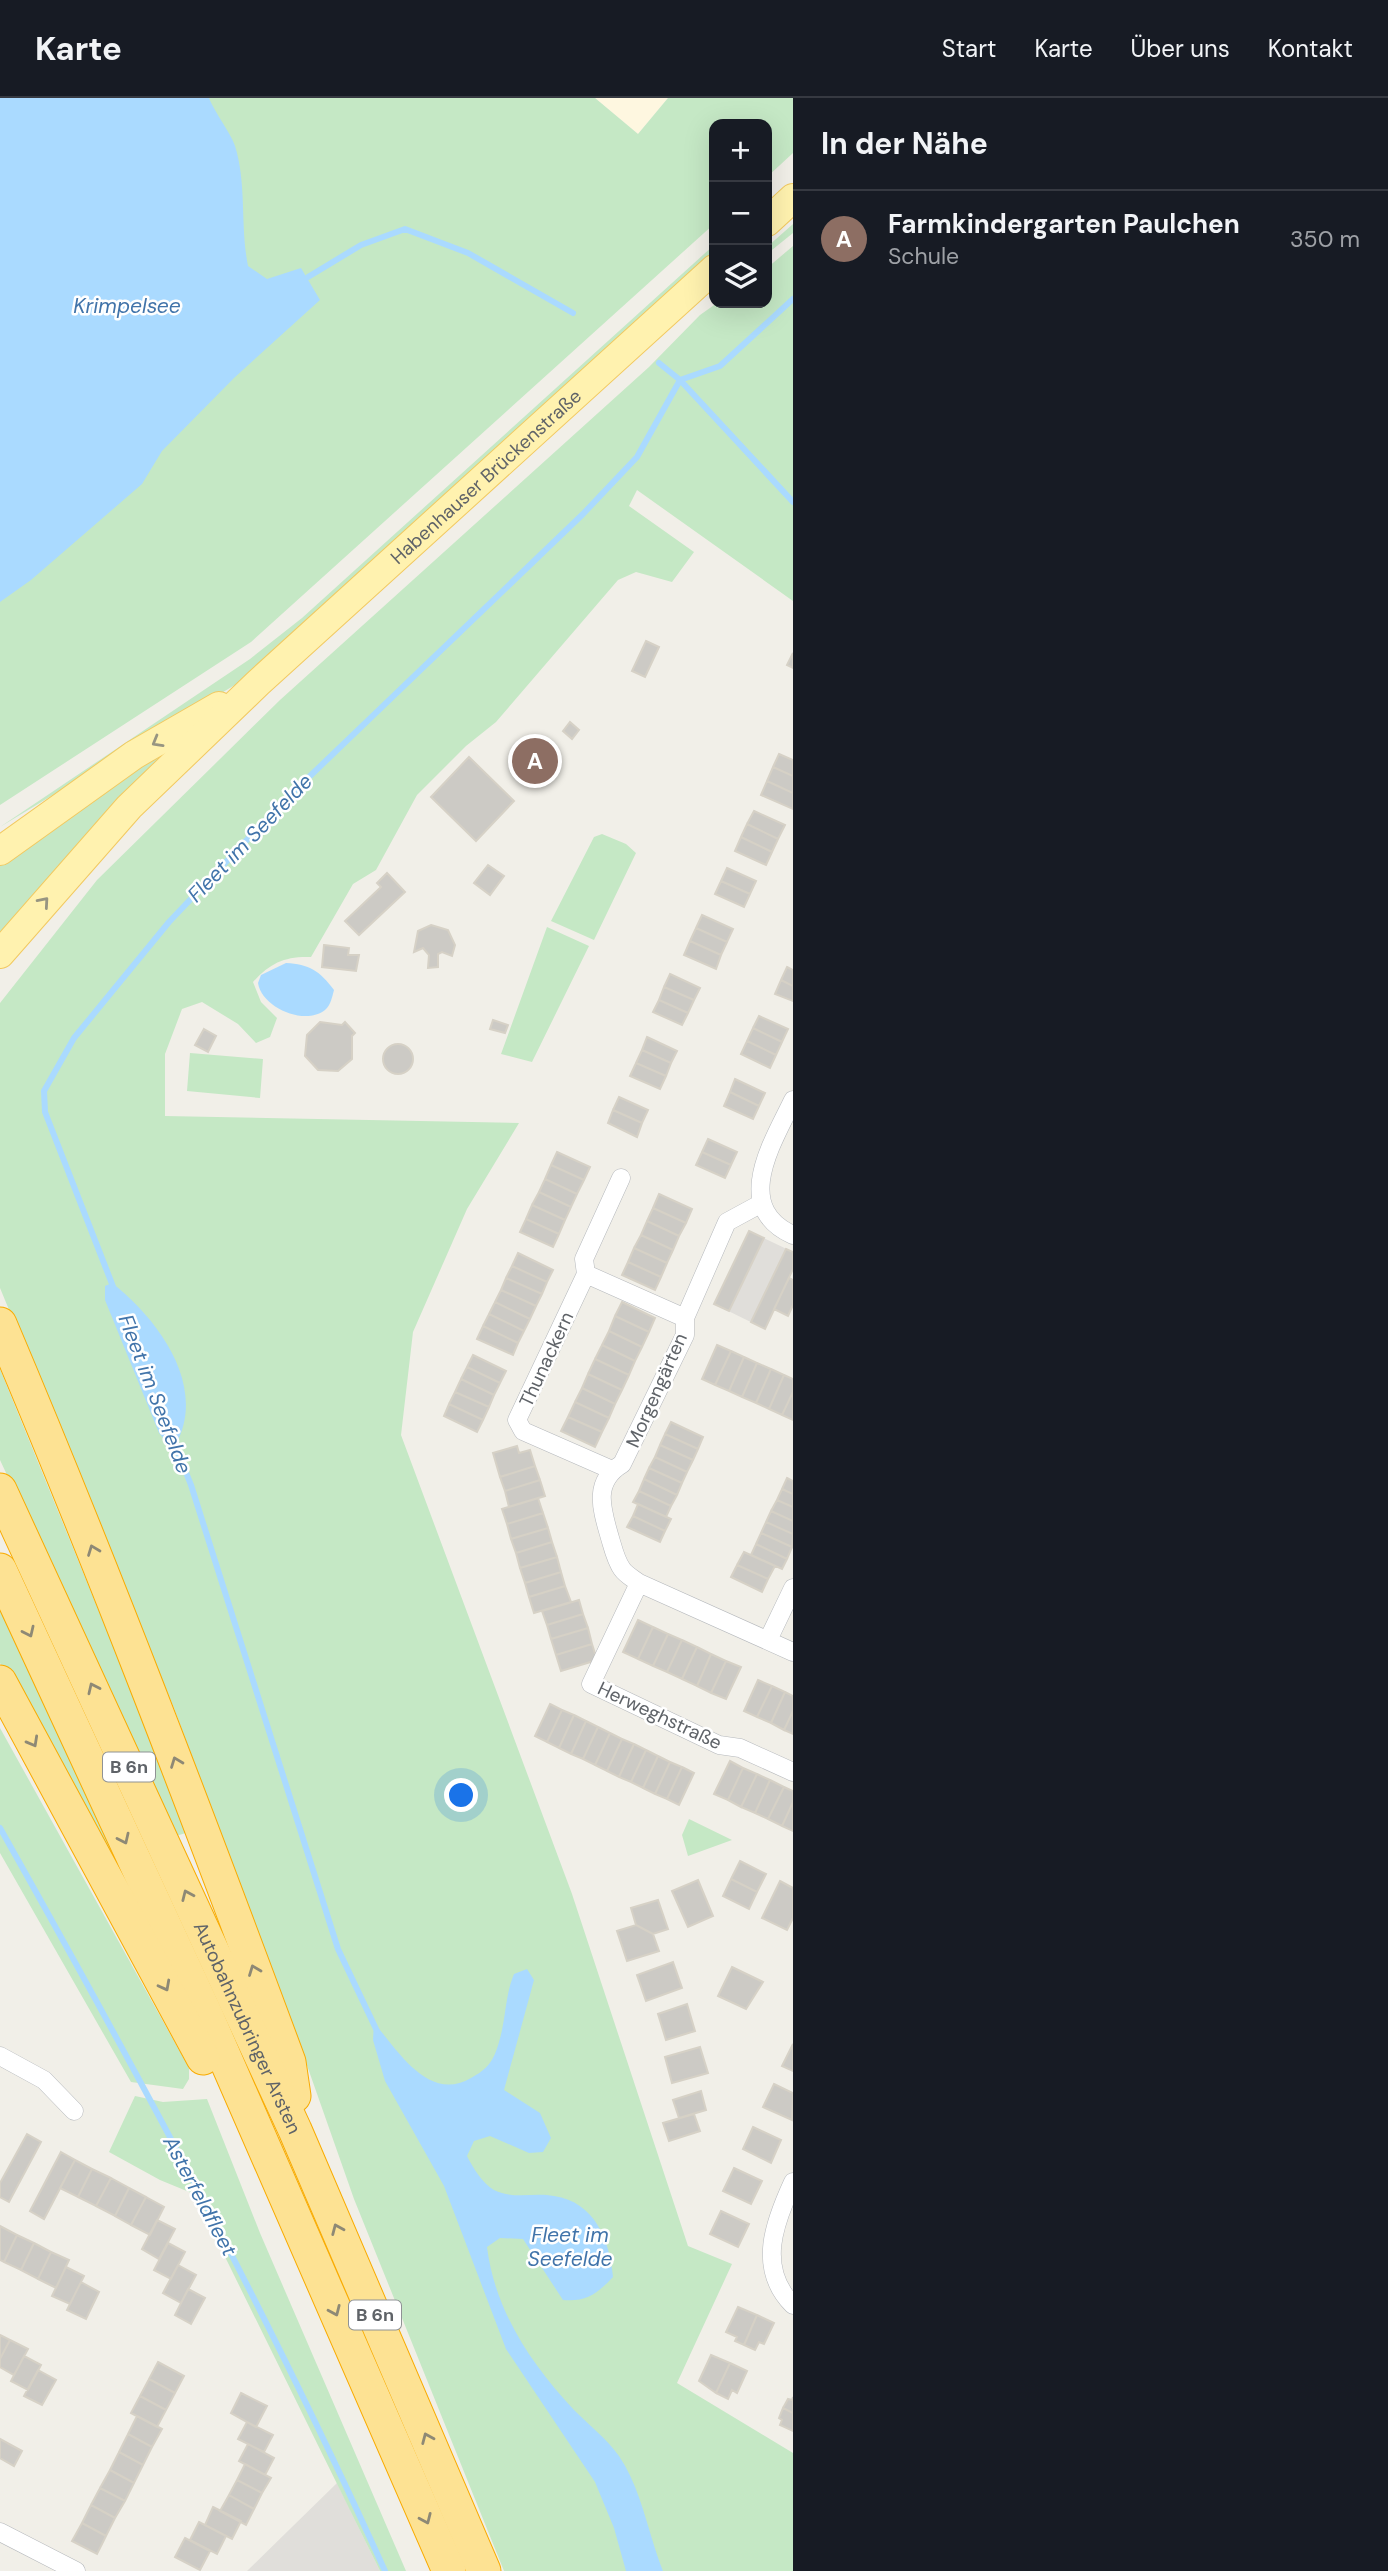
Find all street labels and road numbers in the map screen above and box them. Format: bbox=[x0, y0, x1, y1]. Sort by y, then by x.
street label: Habenhauser Brückenstraße bbox=[385, 384, 587, 570]
street label: Thunackern bbox=[514, 1308, 579, 1411]
street label: Morgengärten bbox=[620, 1329, 693, 1451]
street label: Herweghstraße bbox=[594, 1676, 726, 1755]
road number: B 6n bbox=[103, 1752, 155, 1782]
street label: Autobahnzubringer Arsten bbox=[188, 1918, 307, 2138]
road number: B 6n bbox=[349, 2300, 401, 2330]

